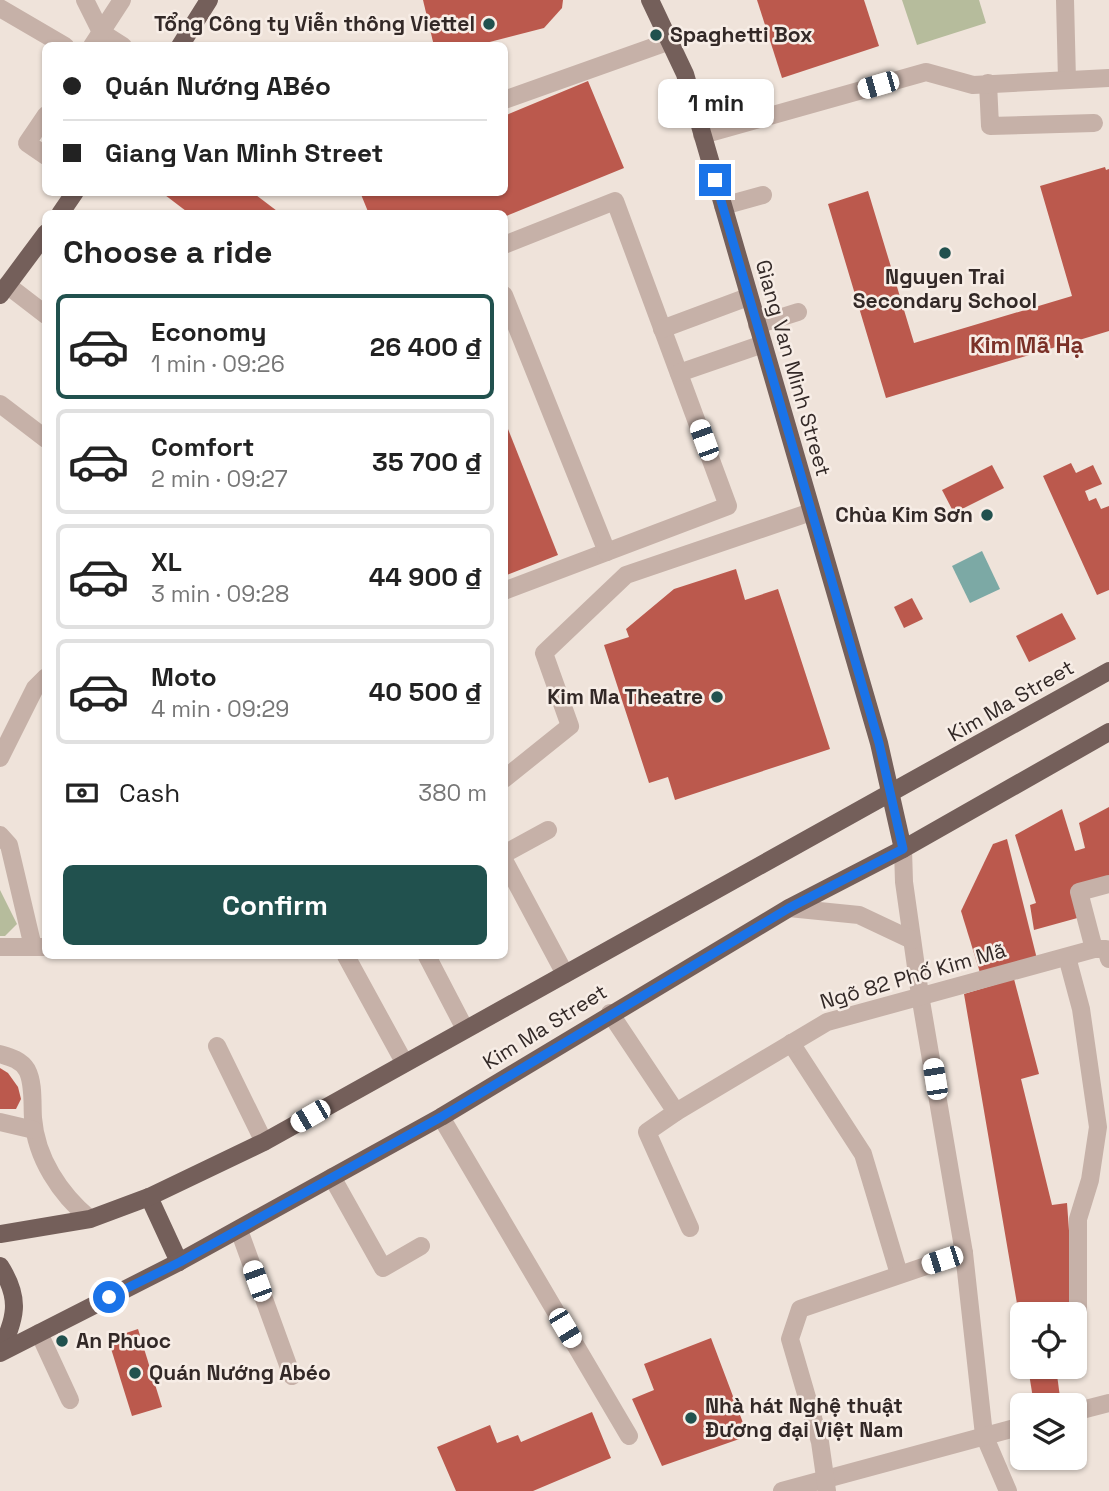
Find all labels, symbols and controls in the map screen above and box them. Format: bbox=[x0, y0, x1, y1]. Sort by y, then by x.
place label: Tổng Công ty Viễn thông Viettel bbox=[154, 10, 475, 37]
marker: Tổng Công ty Viễn thông Viettel bbox=[481, 16, 497, 32]
place label: Spaghetti Box bbox=[670, 21, 812, 48]
marker: Spaghetti Box bbox=[648, 27, 664, 43]
text: Quán Nướng ABéo bbox=[105, 69, 331, 103]
car bbox=[855, 69, 902, 101]
callout: 1 min bbox=[657, 78, 773, 128]
text: 1 min bbox=[688, 88, 744, 118]
text: Giang Van Minh Street bbox=[105, 136, 383, 170]
route end bbox=[699, 164, 731, 196]
text: Choose a ride bbox=[63, 232, 273, 272]
marker: Nguyen Trai Secondary School bbox=[937, 245, 953, 261]
street label: Giang Van Minh Street bbox=[750, 257, 837, 479]
place label: Nguyen Trai Secondary School bbox=[853, 263, 1037, 314]
icon: car bbox=[67, 315, 130, 378]
text: Economy bbox=[151, 315, 267, 349]
text: 26 400 ₫ bbox=[370, 330, 483, 364]
district label: Kim Mã Hạ bbox=[970, 330, 1084, 360]
text: 1 min · 09:26 bbox=[151, 349, 285, 379]
car bbox=[687, 417, 722, 463]
icon: car bbox=[67, 430, 130, 493]
text: Comfort bbox=[151, 430, 254, 464]
text: 35 700 ₫ bbox=[372, 445, 483, 479]
text: 2 min · 09:27 bbox=[151, 464, 288, 494]
place label: Chùa Kim Sơn bbox=[835, 501, 973, 528]
marker: Chùa Kim Sơn bbox=[979, 507, 995, 523]
icon: car bbox=[67, 545, 130, 608]
text: XL bbox=[151, 545, 182, 579]
text: 44 900 ₫ bbox=[369, 560, 483, 594]
text: 3 min · 09:28 bbox=[151, 579, 289, 609]
street label: Kim Ma Street bbox=[943, 654, 1079, 748]
icon: car bbox=[67, 660, 130, 723]
text: Moto bbox=[151, 660, 217, 694]
text: 40 500 ₫ bbox=[369, 675, 483, 709]
place label: Kim Ma Theatre bbox=[547, 683, 703, 710]
marker: Kim Ma Theatre bbox=[709, 689, 725, 705]
text: 4 min · 09:29 bbox=[151, 694, 289, 724]
icon: cash bbox=[63, 774, 101, 812]
text: Cash bbox=[119, 776, 180, 810]
text: 380 m bbox=[418, 778, 487, 808]
button: Confirm bbox=[63, 865, 487, 945]
street label: Ngõ 82 Phố Kim Mã bbox=[817, 936, 1009, 1015]
street label: Kim Ma Street bbox=[478, 978, 612, 1075]
car bbox=[922, 1057, 949, 1101]
car bbox=[287, 1096, 334, 1136]
car bbox=[919, 1244, 966, 1276]
car bbox=[240, 1258, 275, 1304]
route start bbox=[93, 1281, 125, 1313]
map controls bbox=[1010, 1302, 1087, 1470]
button: locate bbox=[1010, 1302, 1087, 1379]
car bbox=[546, 1305, 585, 1351]
place label: An Phuoc bbox=[76, 1327, 171, 1354]
marker: An Phuoc bbox=[54, 1333, 70, 1349]
place label: Quán Nướng Abéo bbox=[149, 1359, 331, 1386]
marker: Quán Nướng Abéo bbox=[127, 1365, 143, 1381]
place label: Nhà hát Nghệ thuật Đương đại Việt Nam bbox=[705, 1392, 903, 1443]
button: layers bbox=[1010, 1393, 1087, 1470]
marker: Nhà hát Nghệ thuật Đương đại Việt Nam bbox=[683, 1410, 699, 1426]

